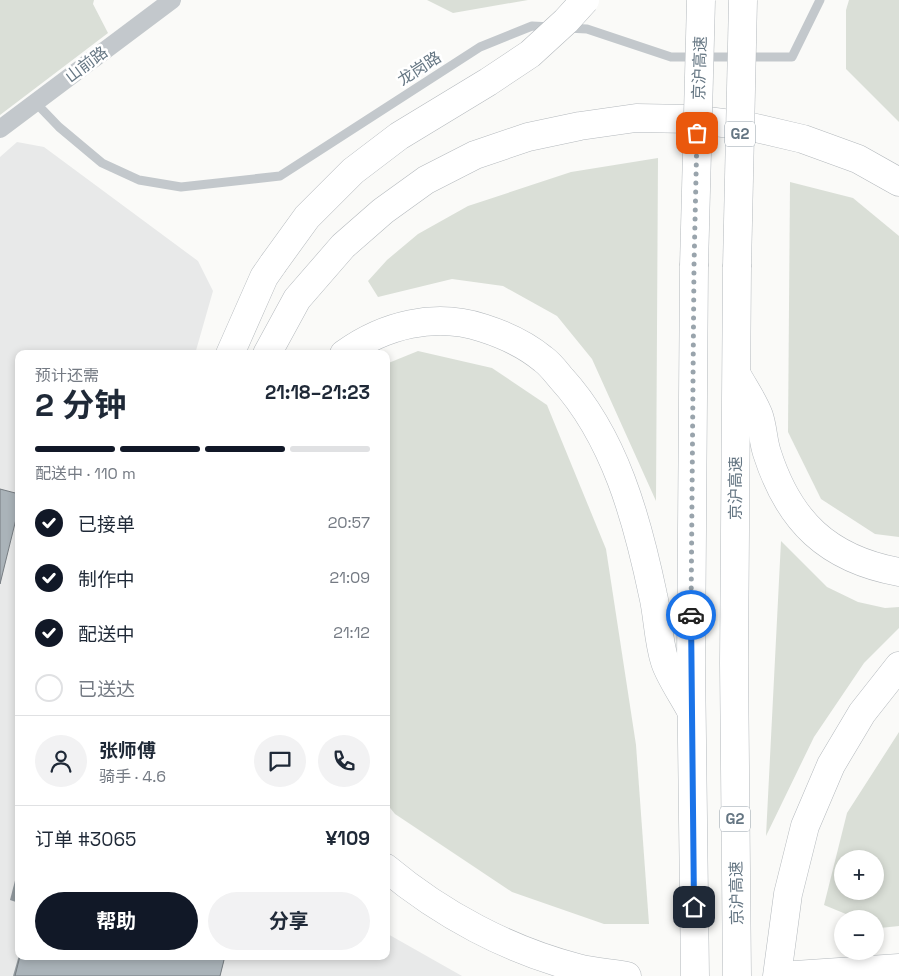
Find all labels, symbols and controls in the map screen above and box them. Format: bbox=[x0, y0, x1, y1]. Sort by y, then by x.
street label: 京沪高速 bbox=[688, 36, 711, 100]
street label: 山前路 bbox=[61, 42, 112, 87]
street label: 龙岗路 bbox=[393, 47, 445, 90]
pin bbox=[676, 112, 718, 154]
icon: bag bbox=[683, 119, 711, 147]
road number: G2 bbox=[725, 122, 755, 146]
text: 预计还需 bbox=[35, 365, 99, 386]
text: 21:18–21:23 bbox=[265, 380, 370, 405]
text: 2 分钟 bbox=[35, 385, 126, 425]
street label: 京沪高速 bbox=[725, 456, 746, 520]
text: 配送中 · 110 m bbox=[35, 463, 136, 484]
icon: check bbox=[35, 509, 63, 537]
text: 已接单 bbox=[78, 512, 135, 537]
text: 20:57 bbox=[328, 512, 370, 533]
icon: check bbox=[35, 564, 63, 592]
text: 制作中 bbox=[78, 567, 135, 592]
text: 21:09 bbox=[330, 567, 370, 588]
courier bbox=[666, 590, 716, 640]
icon: car bbox=[677, 601, 705, 629]
icon: check bbox=[35, 619, 63, 647]
text: 配送中 bbox=[78, 622, 135, 647]
text: 21:12 bbox=[333, 622, 370, 643]
text: 已送达 bbox=[78, 677, 135, 702]
button: person bbox=[35, 735, 87, 787]
button: chat bbox=[254, 735, 306, 787]
button: phone bbox=[318, 735, 370, 787]
text: 张师傅 bbox=[99, 738, 156, 763]
text: 骑手 · 4.6 bbox=[99, 766, 166, 787]
road number: G2 bbox=[720, 806, 750, 832]
text: ¥109 bbox=[326, 826, 370, 851]
text: 订单 #3065 bbox=[35, 827, 136, 852]
map controls bbox=[834, 850, 884, 960]
button: + bbox=[834, 850, 884, 900]
street label: 京沪高速 bbox=[725, 861, 748, 925]
pin bbox=[673, 886, 715, 928]
button: 帮助 bbox=[35, 892, 198, 950]
button: 分享 bbox=[208, 892, 370, 950]
icon: home bbox=[680, 893, 708, 921]
button: − bbox=[834, 910, 884, 960]

